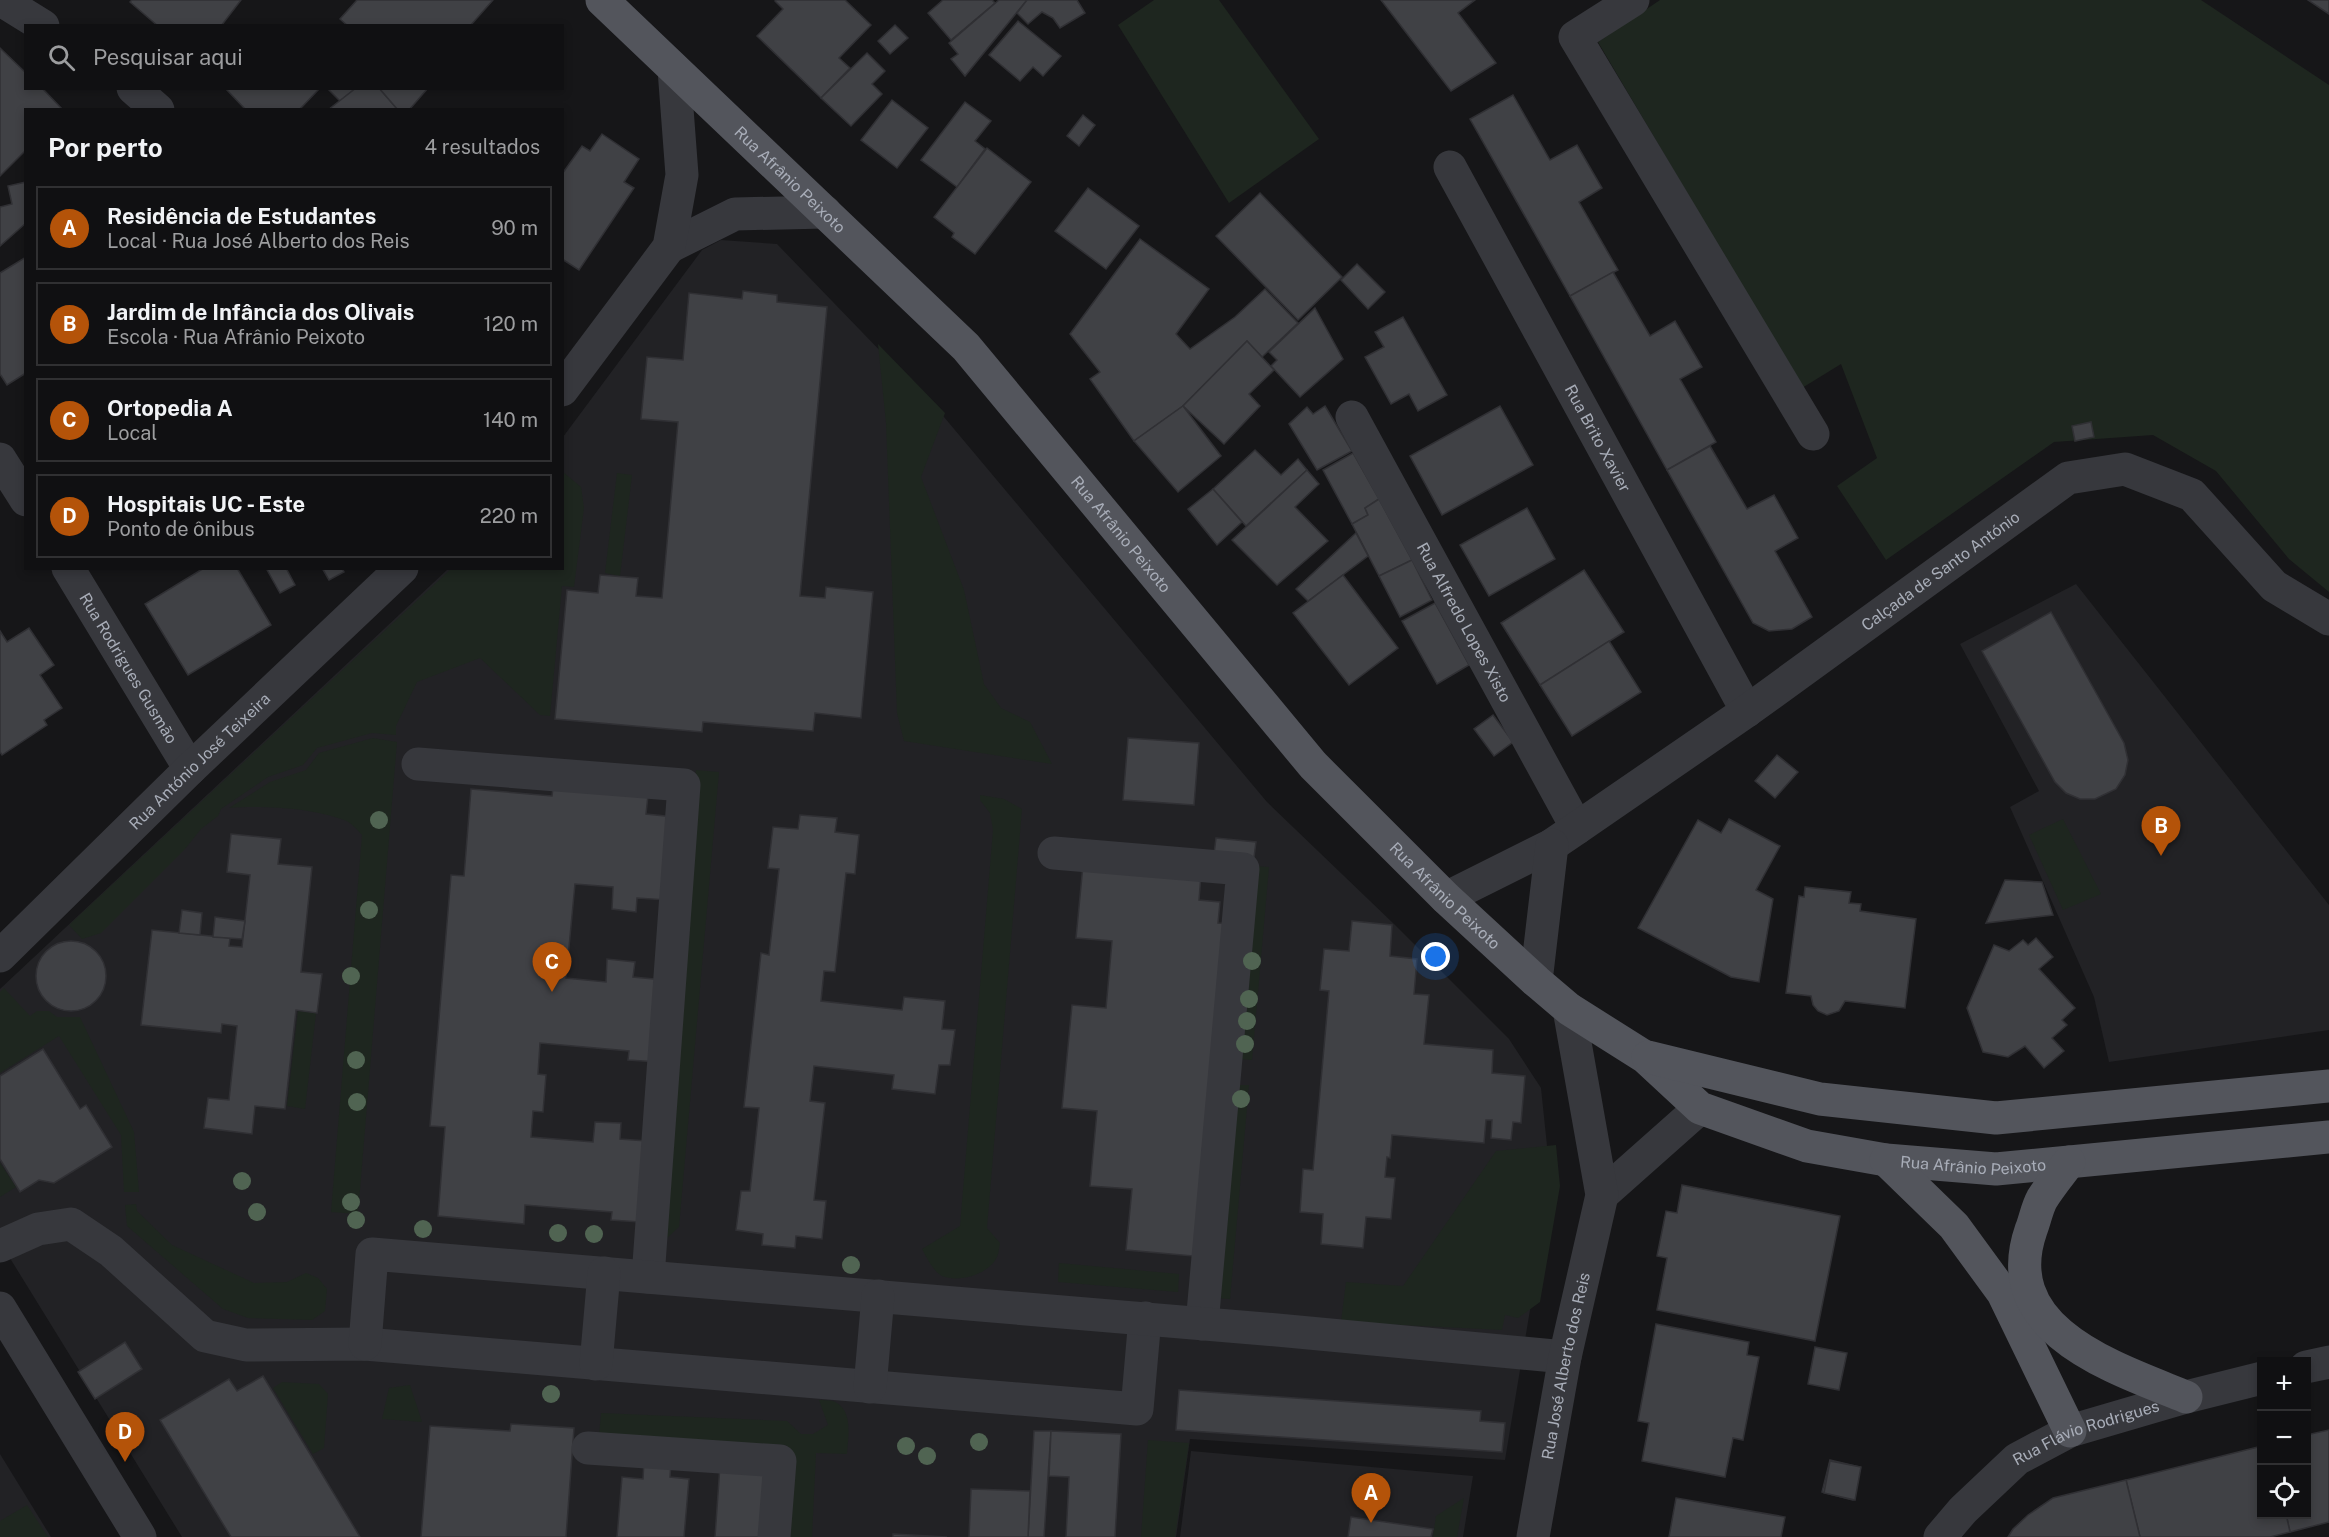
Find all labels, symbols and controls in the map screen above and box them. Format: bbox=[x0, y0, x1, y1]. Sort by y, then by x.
search box bbox=[24, 24, 564, 90]
icon: search bbox=[45, 41, 78, 74]
text: Pesquisar aqui bbox=[93, 44, 243, 70]
street label: Rua Afrânio Peixoto bbox=[730, 122, 849, 237]
text: Por perto bbox=[48, 132, 163, 163]
text: 4 resultados bbox=[424, 135, 540, 159]
text: Residência de Estudantes bbox=[107, 203, 376, 229]
text: A bbox=[62, 216, 77, 240]
text: 90 m bbox=[491, 216, 538, 240]
text: Local · Rua José Alberto dos Reis bbox=[107, 229, 410, 253]
text: Jardim de Infância dos Olivais bbox=[107, 299, 414, 325]
text: B bbox=[63, 312, 76, 336]
text: 120 m bbox=[484, 312, 538, 336]
text: Escola · Rua Afrânio Peixoto bbox=[107, 325, 365, 349]
street label: Rua Brito Xavier bbox=[1561, 381, 1635, 495]
text: Ortopedia A bbox=[107, 395, 233, 421]
text: C bbox=[62, 408, 77, 432]
text: 140 m bbox=[483, 408, 538, 432]
text: Local bbox=[107, 421, 157, 445]
street label: Rua Afrânio Peixoto bbox=[1067, 472, 1175, 597]
text: Hospitais UC - Este bbox=[107, 491, 305, 517]
text: D bbox=[62, 504, 77, 528]
text: 220 m bbox=[480, 504, 538, 528]
street label: Calçada de Santo António bbox=[1858, 507, 2024, 635]
text: Ponto de ônibus bbox=[107, 517, 255, 541]
street label: Rua Alfredo Lopes Xisto bbox=[1413, 539, 1515, 706]
street label: Rua Rodrigues Gusmão bbox=[75, 589, 181, 747]
street label: Rua António José Teixeira bbox=[125, 689, 274, 834]
pin: B bbox=[2142, 806, 2180, 856]
street label: Rua Afrânio Peixoto bbox=[1386, 838, 1504, 953]
pin: C bbox=[532, 942, 572, 992]
your location bbox=[1421, 942, 1450, 971]
street label: Rua Afrânio Peixoto bbox=[1899, 1152, 2047, 1179]
street label: Rua José Alberto dos Reis bbox=[1538, 1271, 1594, 1461]
map controls bbox=[2257, 1357, 2311, 1519]
button: + bbox=[2257, 1357, 2311, 1411]
street label: Rua Flávio Rodrigues bbox=[2009, 1396, 2161, 1470]
button: − bbox=[2257, 1411, 2311, 1465]
pin: D bbox=[106, 1412, 144, 1462]
button: locate bbox=[2257, 1465, 2311, 1519]
pin: A bbox=[1352, 1474, 1390, 1523]

